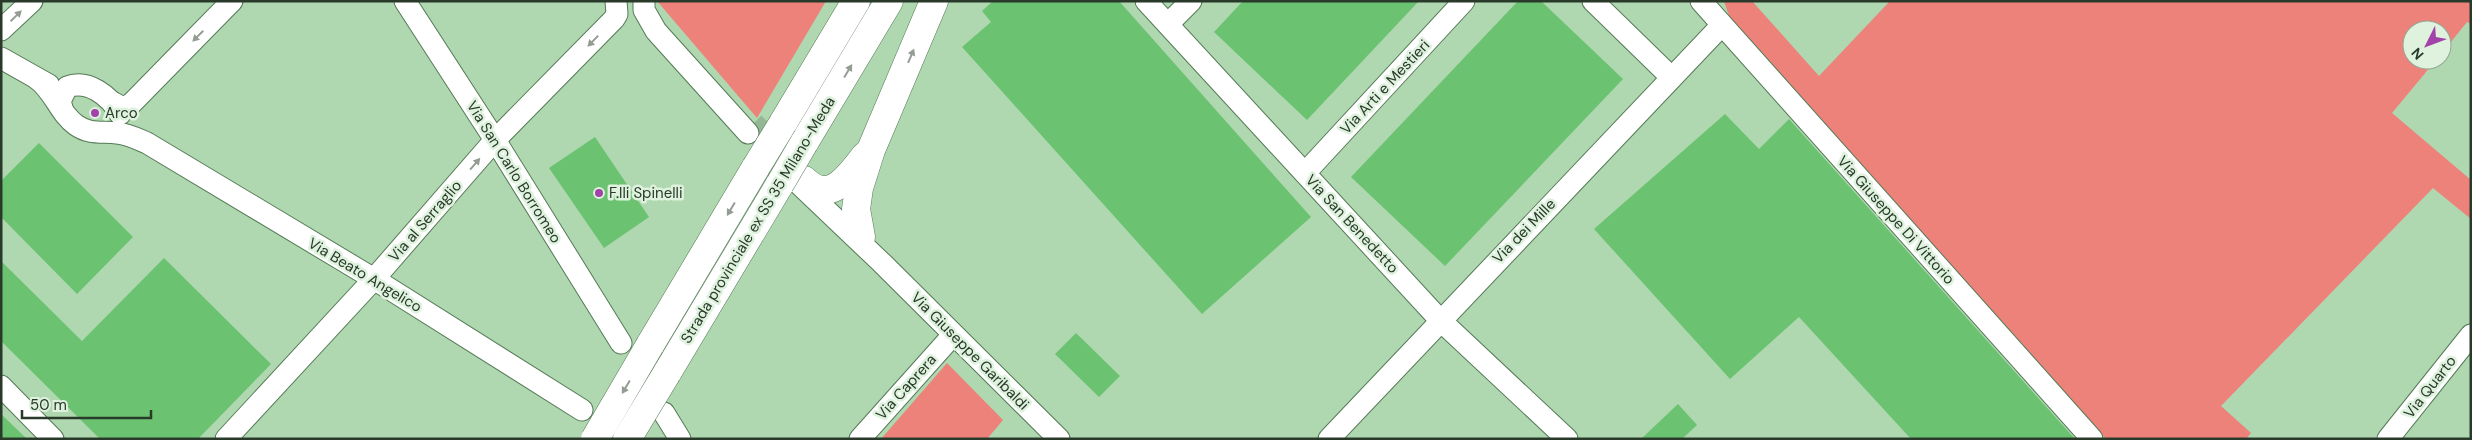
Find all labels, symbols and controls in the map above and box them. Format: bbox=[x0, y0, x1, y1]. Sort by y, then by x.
one-way arrow bbox=[10, 10, 22, 22]
north arrow bbox=[2402, 20, 2452, 70]
one-way arrow bbox=[192, 30, 204, 42]
one-way arrow bbox=[587, 35, 599, 47]
street label: Via Arti e Mestieri bbox=[1336, 35, 1434, 139]
text: N bbox=[2407, 44, 2427, 64]
one-way arrow bbox=[907, 48, 915, 63]
one-way arrow bbox=[843, 64, 852, 77]
street label: Strada provinciale ex SS 35 Milano-Meda bbox=[676, 93, 840, 347]
street label: Via San Carlo Borromeo bbox=[462, 97, 566, 247]
place label: Arco bbox=[105, 103, 138, 123]
marker: Arco bbox=[89, 107, 101, 119]
street label: Via Giuseppe Di Vittorio bbox=[1833, 151, 1959, 289]
one-way arrow bbox=[469, 158, 481, 170]
street label: Via San Benedetto bbox=[1301, 170, 1403, 278]
street label: Via al Serraglio bbox=[384, 176, 466, 266]
place label: F.lli Spinelli bbox=[609, 183, 683, 203]
marker: F.lli Spinelli bbox=[593, 187, 605, 199]
street label: Via dei Mille bbox=[1488, 194, 1560, 268]
one-way arrow bbox=[727, 202, 736, 215]
street label: Via Beato Angelico bbox=[304, 233, 426, 317]
street label: Via Giuseppe Garibaldi bbox=[907, 288, 1033, 414]
street label: Via Caprera bbox=[871, 350, 941, 424]
street label: Via Quarto bbox=[2399, 351, 2461, 422]
one-way arrow bbox=[621, 380, 630, 394]
scale bar bbox=[22, 388, 151, 420]
text: 50 m bbox=[30, 395, 67, 415]

